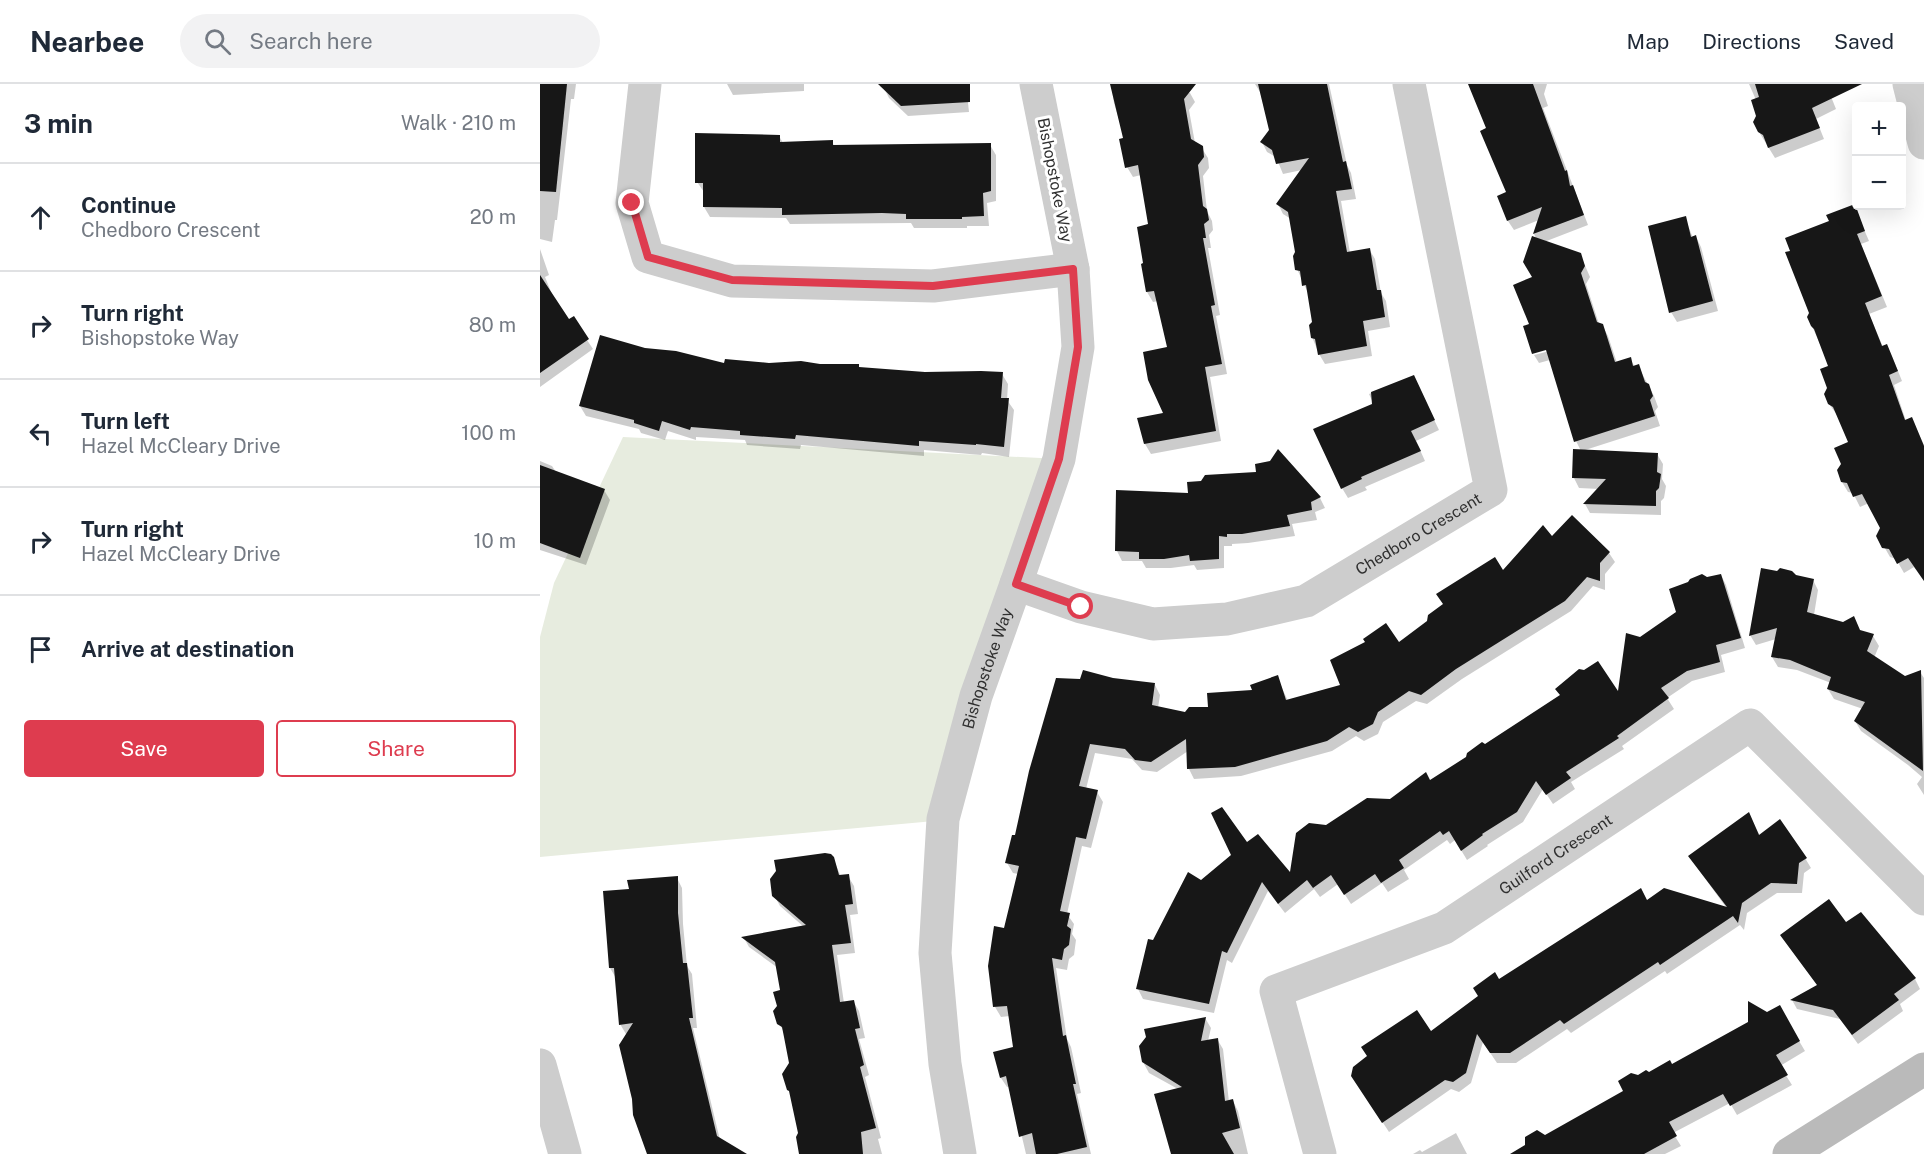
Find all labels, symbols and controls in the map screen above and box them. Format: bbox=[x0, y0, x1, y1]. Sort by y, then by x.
search box bbox=[180, 14, 600, 68]
text: Nearbee bbox=[30, 25, 144, 58]
icon: search bbox=[201, 25, 234, 58]
text: Search here bbox=[249, 28, 373, 54]
text: Map bbox=[1627, 29, 1669, 54]
text: Directions bbox=[1702, 29, 1801, 54]
text: Saved bbox=[1834, 29, 1894, 54]
map controls bbox=[1852, 102, 1906, 210]
button: + bbox=[1852, 102, 1906, 156]
text: 3 min bbox=[24, 108, 93, 139]
text: Walk · 210 m bbox=[401, 111, 516, 135]
street label: Bishopstoke Way bbox=[1034, 116, 1076, 244]
button: − bbox=[1852, 156, 1906, 210]
route end bbox=[618, 189, 644, 215]
text: Continue bbox=[81, 192, 176, 218]
icon: ahead bbox=[24, 201, 57, 234]
text: 20 m bbox=[470, 205, 516, 229]
text: Chedboro Crescent bbox=[81, 218, 260, 242]
text: Turn right bbox=[81, 300, 184, 326]
icon: right bbox=[24, 309, 57, 342]
text: 80 m bbox=[469, 313, 516, 337]
text: Bishopstoke Way bbox=[81, 326, 239, 350]
text: Turn left bbox=[81, 408, 170, 434]
icon: left bbox=[24, 417, 57, 450]
text: 100 m bbox=[461, 421, 516, 445]
text: Hazel McCleary Drive bbox=[81, 434, 281, 458]
street label: Chedboro Crescent bbox=[1352, 489, 1485, 579]
text: Turn right bbox=[81, 516, 184, 542]
icon: right bbox=[24, 525, 57, 558]
text: 10 m bbox=[473, 529, 516, 553]
text: Hazel McCleary Drive bbox=[81, 542, 281, 566]
route start bbox=[1067, 593, 1093, 619]
street label: Bishopstoke Way bbox=[958, 605, 1016, 731]
icon: arrive bbox=[24, 633, 57, 666]
text: Arrive at destination bbox=[81, 636, 294, 662]
button: Save bbox=[24, 720, 264, 777]
button: Share bbox=[276, 720, 516, 777]
street label: Guilford Crescent bbox=[1495, 810, 1616, 898]

